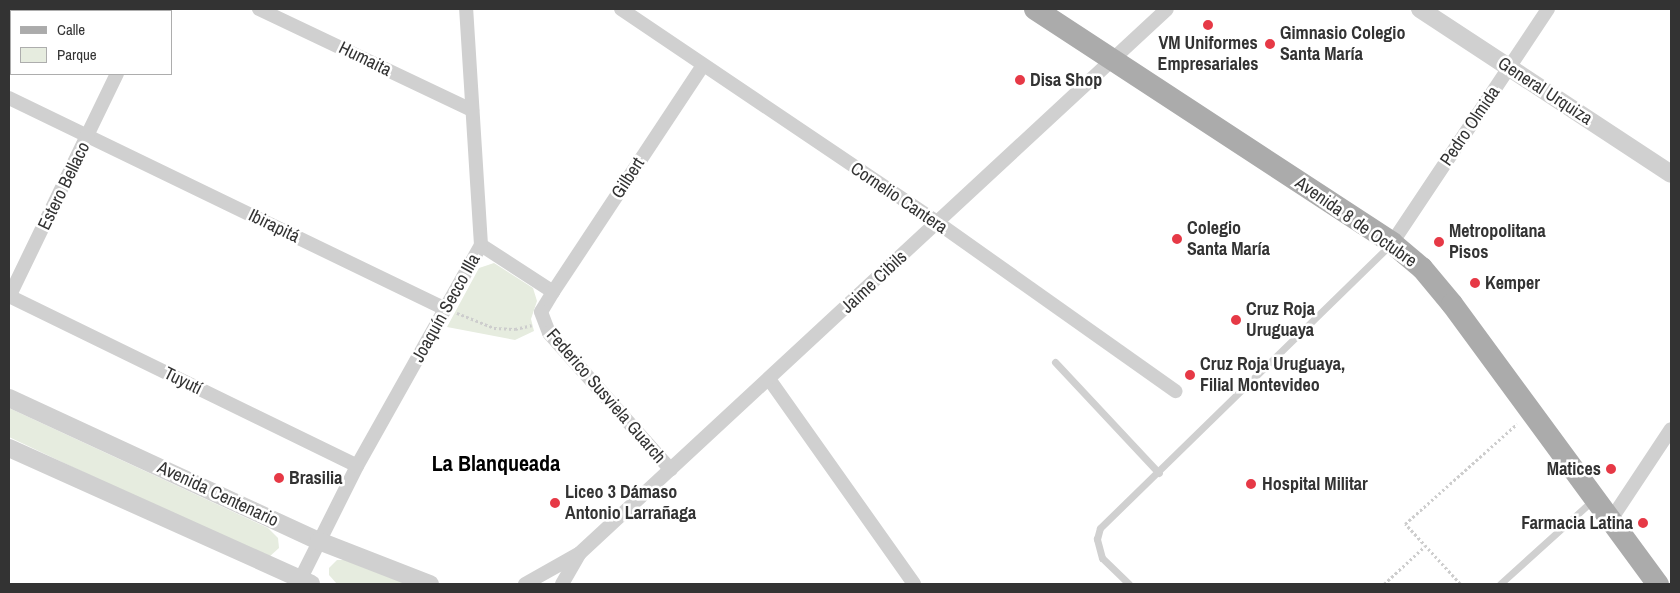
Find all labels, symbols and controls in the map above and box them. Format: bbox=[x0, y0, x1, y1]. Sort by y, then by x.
legend bbox=[10, 10, 172, 75]
text: Calle bbox=[57, 19, 85, 40]
marker: VM Uniformes Empresariales bbox=[1202, 19, 1214, 31]
place label: Gimnasio Colegio Santa María bbox=[1280, 23, 1405, 66]
place label: VM Uniformes Empresariales bbox=[1158, 33, 1258, 76]
street label: Humaita bbox=[335, 37, 395, 81]
marker: Gimnasio Colegio Santa María bbox=[1264, 38, 1276, 50]
text: Parque bbox=[57, 44, 97, 65]
street label: General Urquiza bbox=[1494, 52, 1596, 130]
place label: Disa Shop bbox=[1030, 69, 1102, 91]
marker: Disa Shop bbox=[1014, 74, 1026, 86]
street label: Pedro Olmida bbox=[1436, 82, 1504, 170]
street label: Estero Bellaco bbox=[33, 138, 95, 234]
street label: Gilbert bbox=[607, 154, 649, 202]
street label: Cornelio Cantera bbox=[846, 158, 952, 238]
street label: Avenida 8 de Octubre bbox=[1291, 172, 1421, 272]
street label: Ibirapitá bbox=[245, 204, 303, 248]
place label: Colegio Santa María bbox=[1187, 218, 1270, 260]
place label: Metropolitana Pisos bbox=[1449, 221, 1546, 264]
marker: Colegio Santa María bbox=[1171, 233, 1183, 245]
marker: Metropolitana Pisos bbox=[1433, 236, 1445, 248]
street label: Jaime Cibils bbox=[837, 246, 911, 318]
street label: Joaquín Secco Illa bbox=[407, 250, 485, 366]
place label: Kemper bbox=[1485, 272, 1540, 294]
marker: Kemper bbox=[1469, 277, 1481, 289]
place label: Cruz Roja Uruguaya bbox=[1246, 299, 1315, 342]
marker: Cruz Roja Uruguaya bbox=[1230, 314, 1242, 326]
street label: Federico Susviela Guarch bbox=[542, 324, 670, 468]
place label: Cruz Roja Uruguaya, Filial Montevideo bbox=[1200, 354, 1345, 396]
street label: Tuyutí bbox=[160, 363, 206, 399]
marker: Cruz Roja Uruguaya, Filial Montevideo bbox=[1184, 369, 1196, 381]
district label: La Blanqueada bbox=[432, 451, 560, 477]
street label: Avenida Centenario bbox=[154, 457, 282, 531]
place label: Matices bbox=[1547, 458, 1601, 480]
marker: Matices bbox=[1605, 463, 1617, 475]
place label: Brasilia bbox=[289, 467, 342, 489]
marker: Brasilia bbox=[273, 472, 285, 484]
place label: Hospital Militar bbox=[1262, 473, 1368, 495]
marker: Hospital Militar bbox=[1244, 477, 1258, 491]
place label: Liceo 3 Dámaso Antonio Larrañaga bbox=[565, 482, 696, 524]
marker: Liceo 3 Dámaso Antonio Larrañaga bbox=[549, 497, 561, 509]
place label: Farmacia Latina bbox=[1521, 512, 1633, 534]
marker: Farmacia Latina bbox=[1637, 517, 1649, 529]

